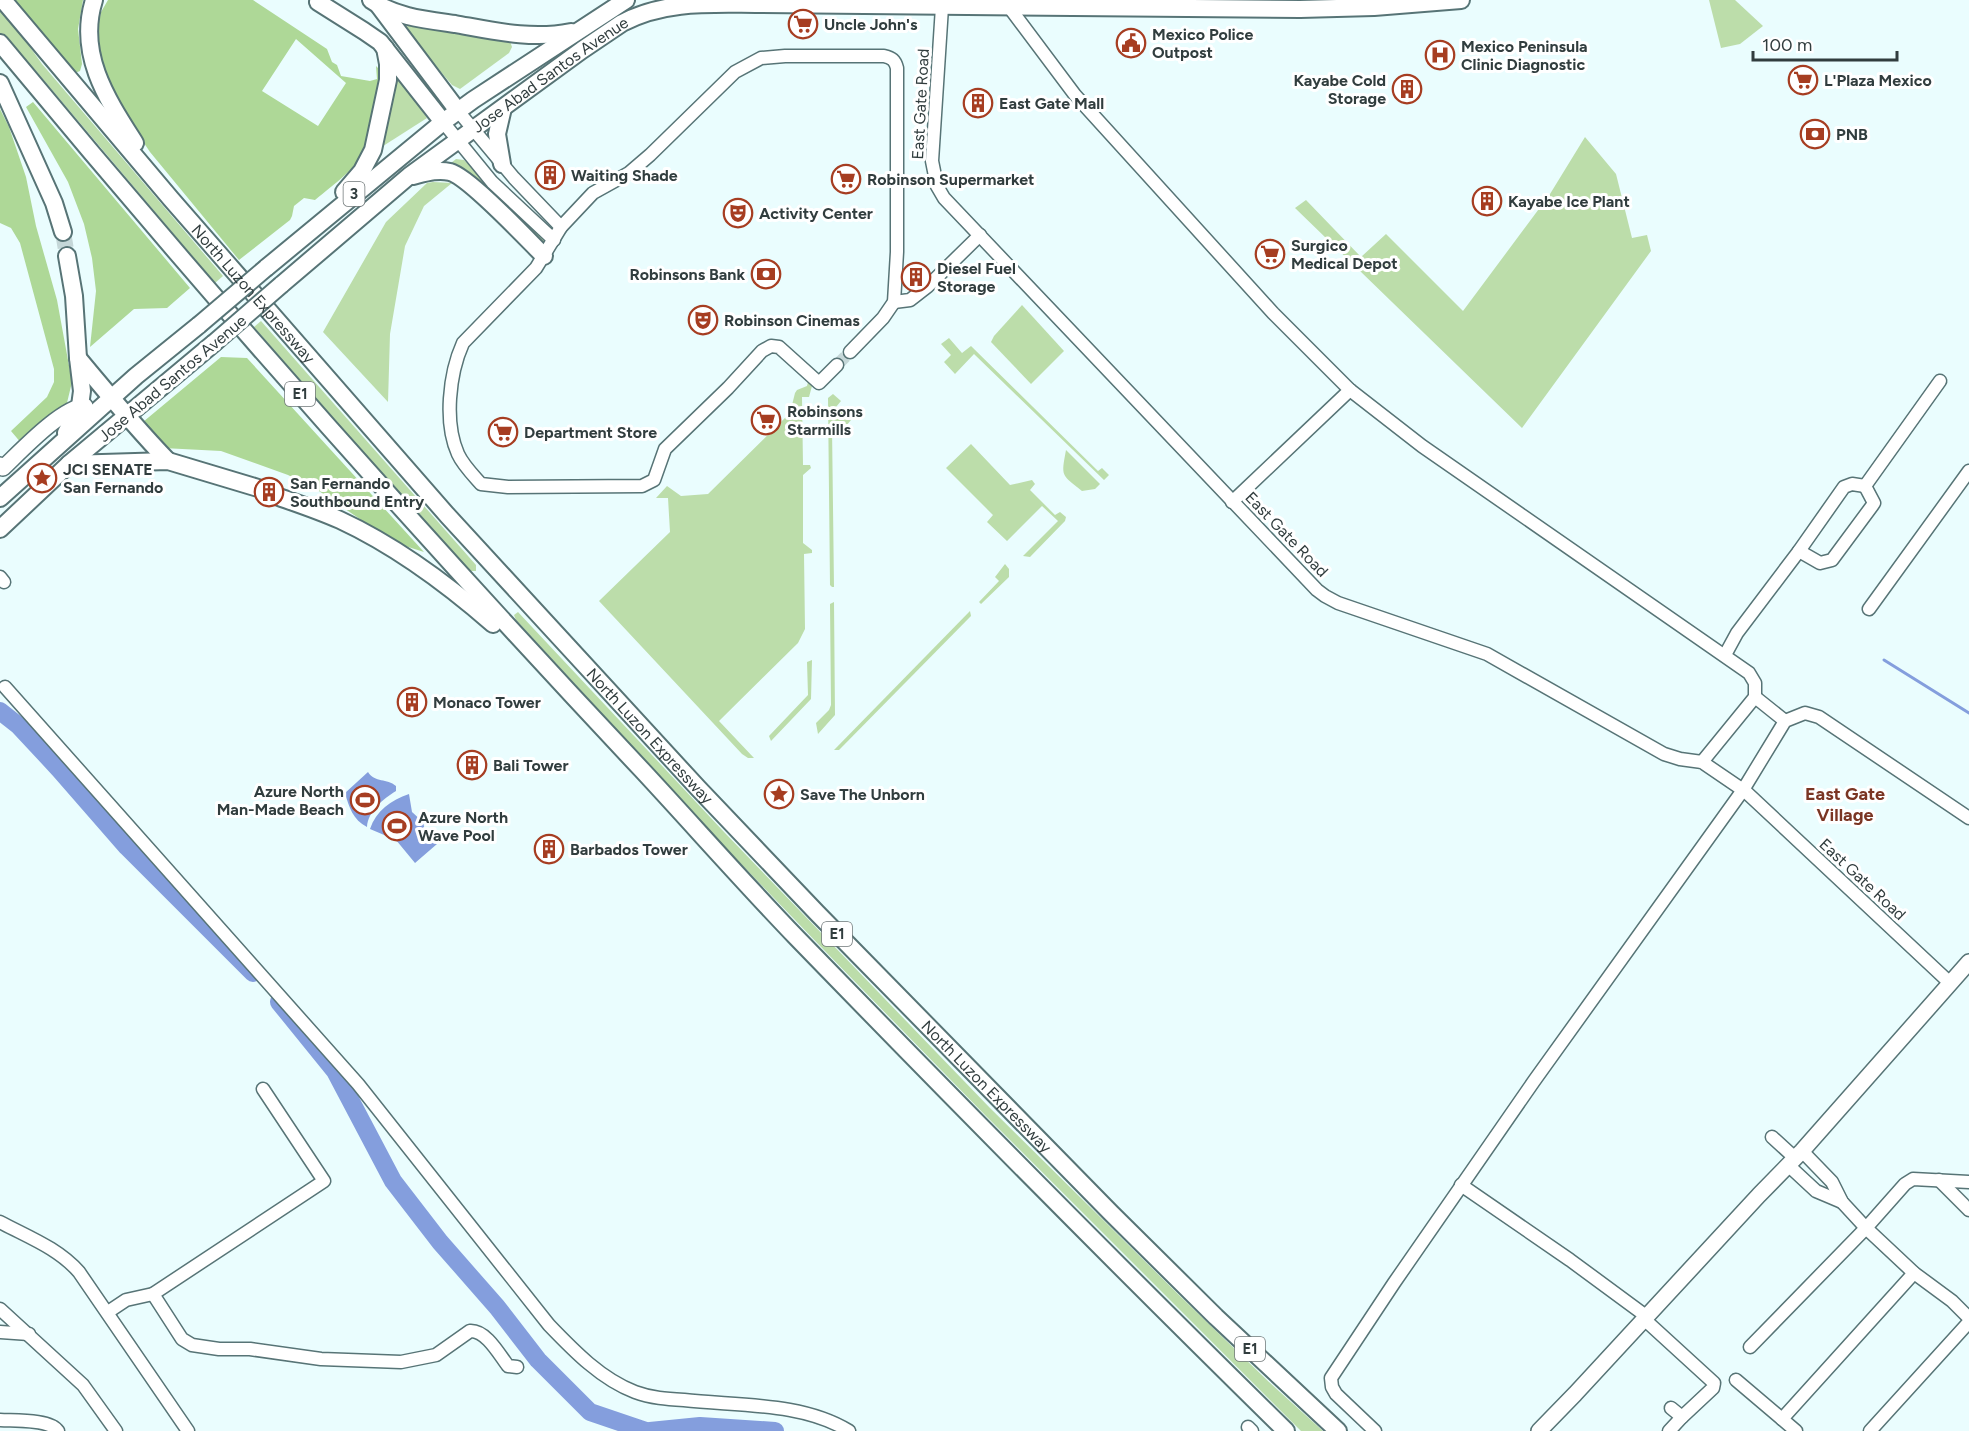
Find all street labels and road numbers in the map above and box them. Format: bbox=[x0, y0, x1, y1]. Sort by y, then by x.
street label: Jose Abad Santos Avenue bbox=[469, 12, 632, 137]
street label: East Gate Road bbox=[908, 48, 933, 160]
road number: 3 bbox=[344, 182, 364, 206]
street label: North Luzon Expressway bbox=[188, 221, 319, 368]
street label: Jose Abad Santos Avenue bbox=[95, 311, 250, 446]
road number: E1 bbox=[285, 382, 315, 406]
street label: East Gate Road bbox=[1241, 488, 1332, 581]
street label: North Luzon Expressway bbox=[583, 664, 717, 808]
street label: East Gate Road bbox=[1816, 835, 1910, 924]
road number: E1 bbox=[822, 922, 852, 946]
street label: North Luzon Expressway bbox=[917, 1016, 1056, 1157]
road number: E1 bbox=[1235, 1337, 1265, 1361]

